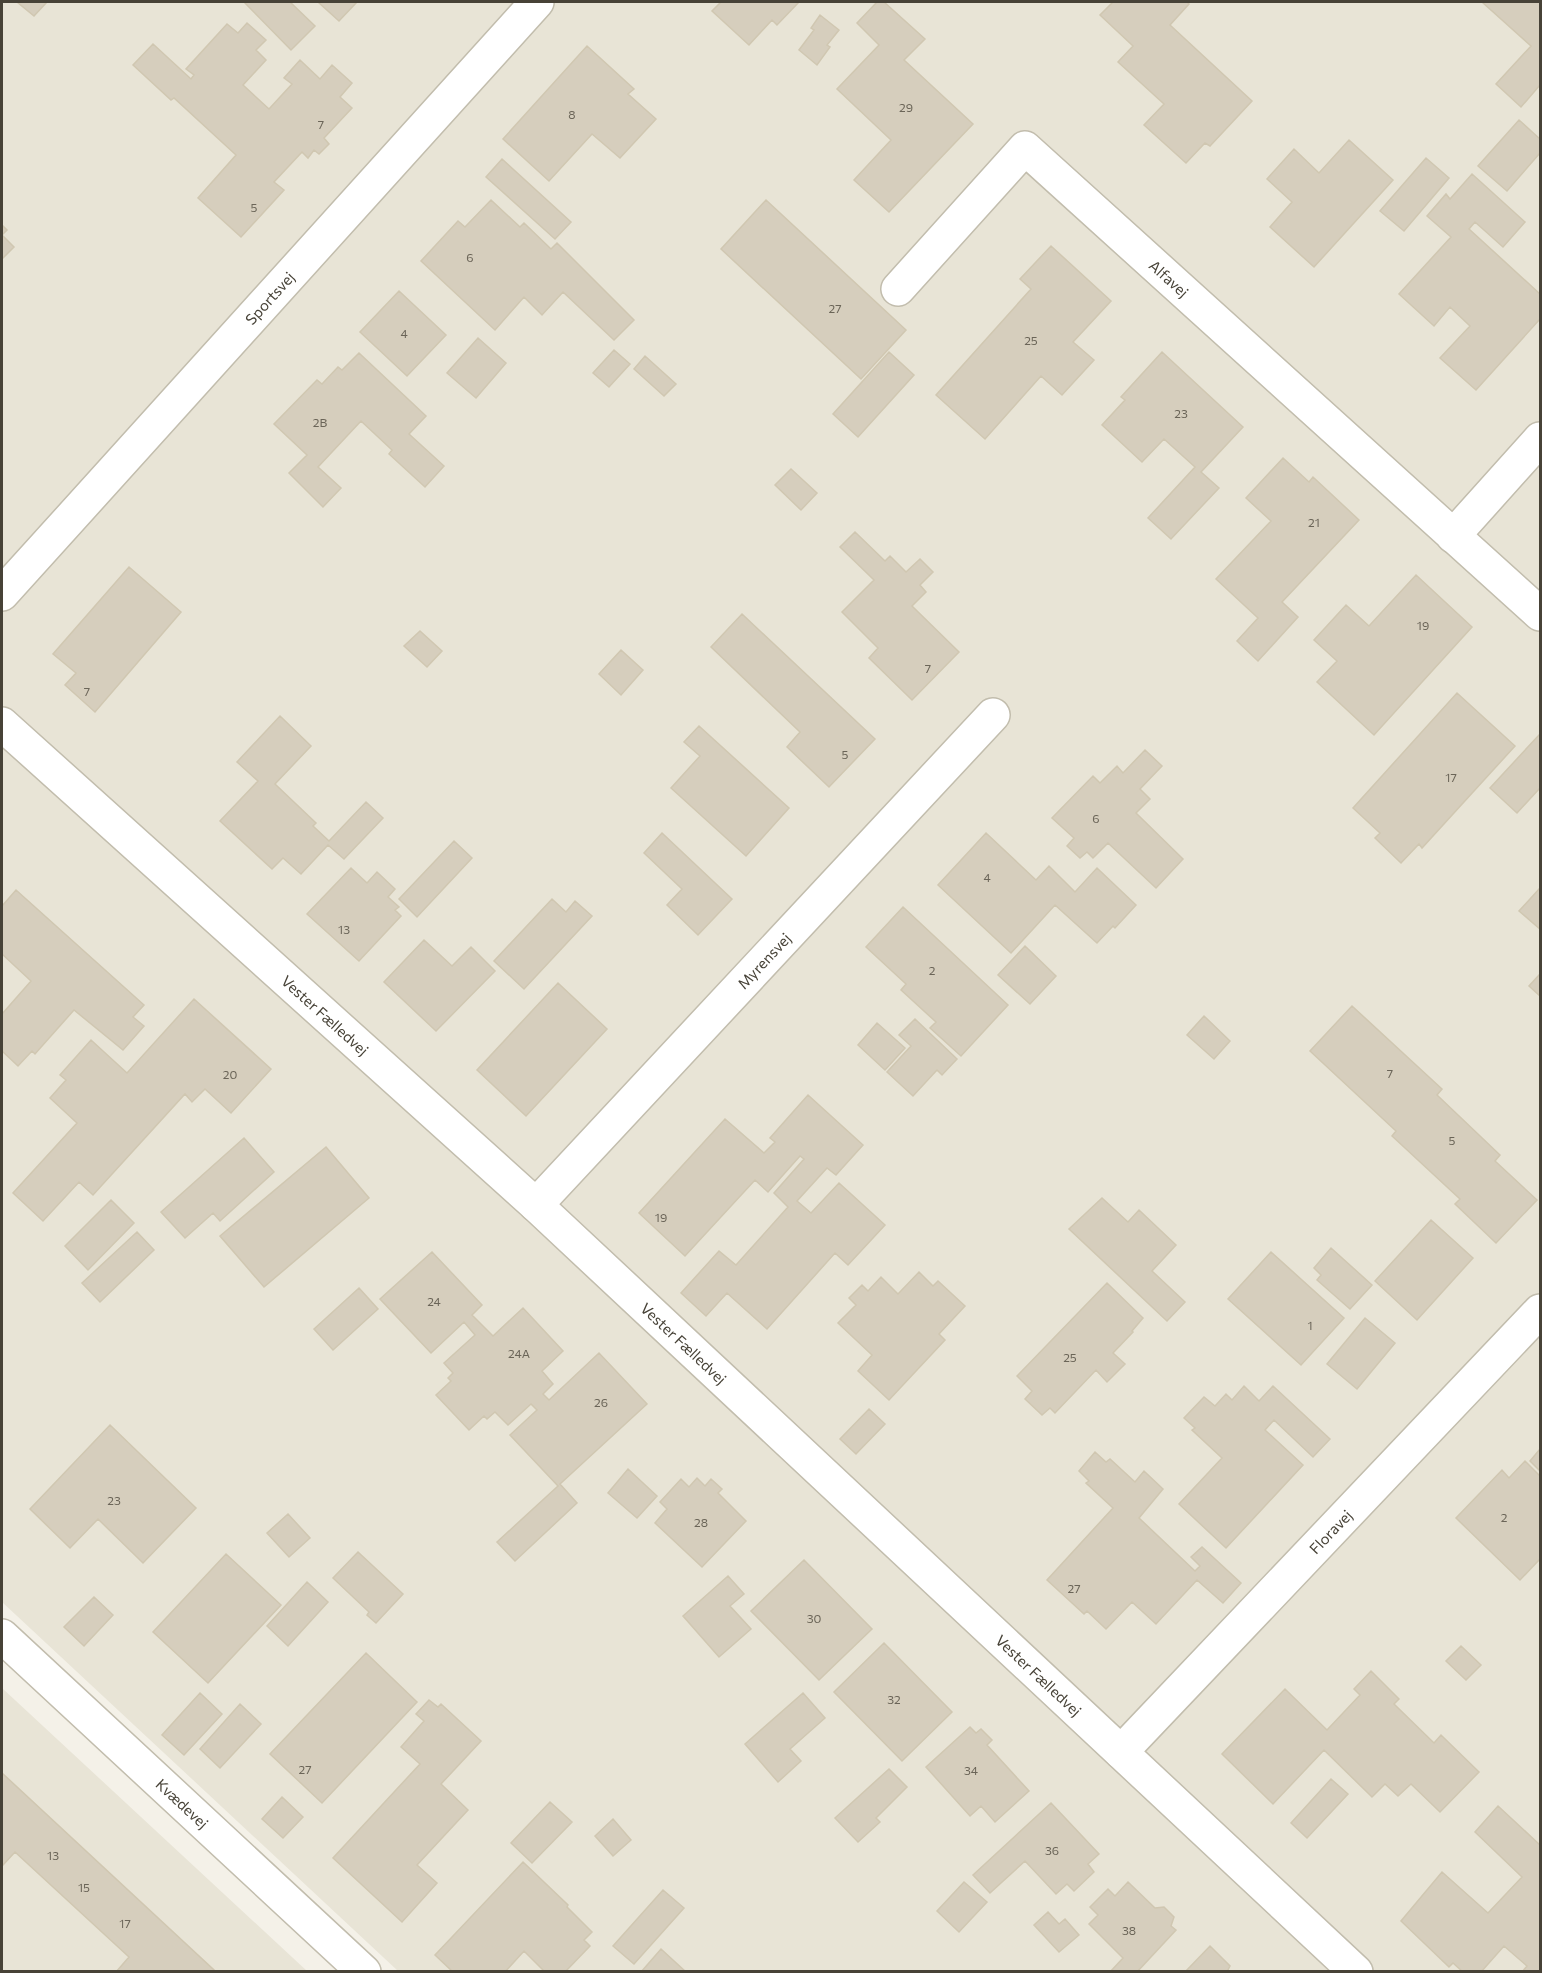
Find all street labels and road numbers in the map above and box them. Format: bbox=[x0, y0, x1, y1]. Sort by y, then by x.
street label: Alfavej bbox=[1146, 256, 1192, 301]
street label: Sportsvej bbox=[241, 268, 298, 328]
street label: Myrensvej bbox=[733, 929, 794, 992]
street label: Vester Fælledvej bbox=[278, 971, 372, 1059]
street label: Vester Fælledvej bbox=[637, 1299, 730, 1388]
street label: Floravej bbox=[1305, 1506, 1356, 1557]
street label: Vester Fælledvej bbox=[992, 1631, 1085, 1720]
street label: Kvædevej bbox=[152, 1775, 212, 1832]

